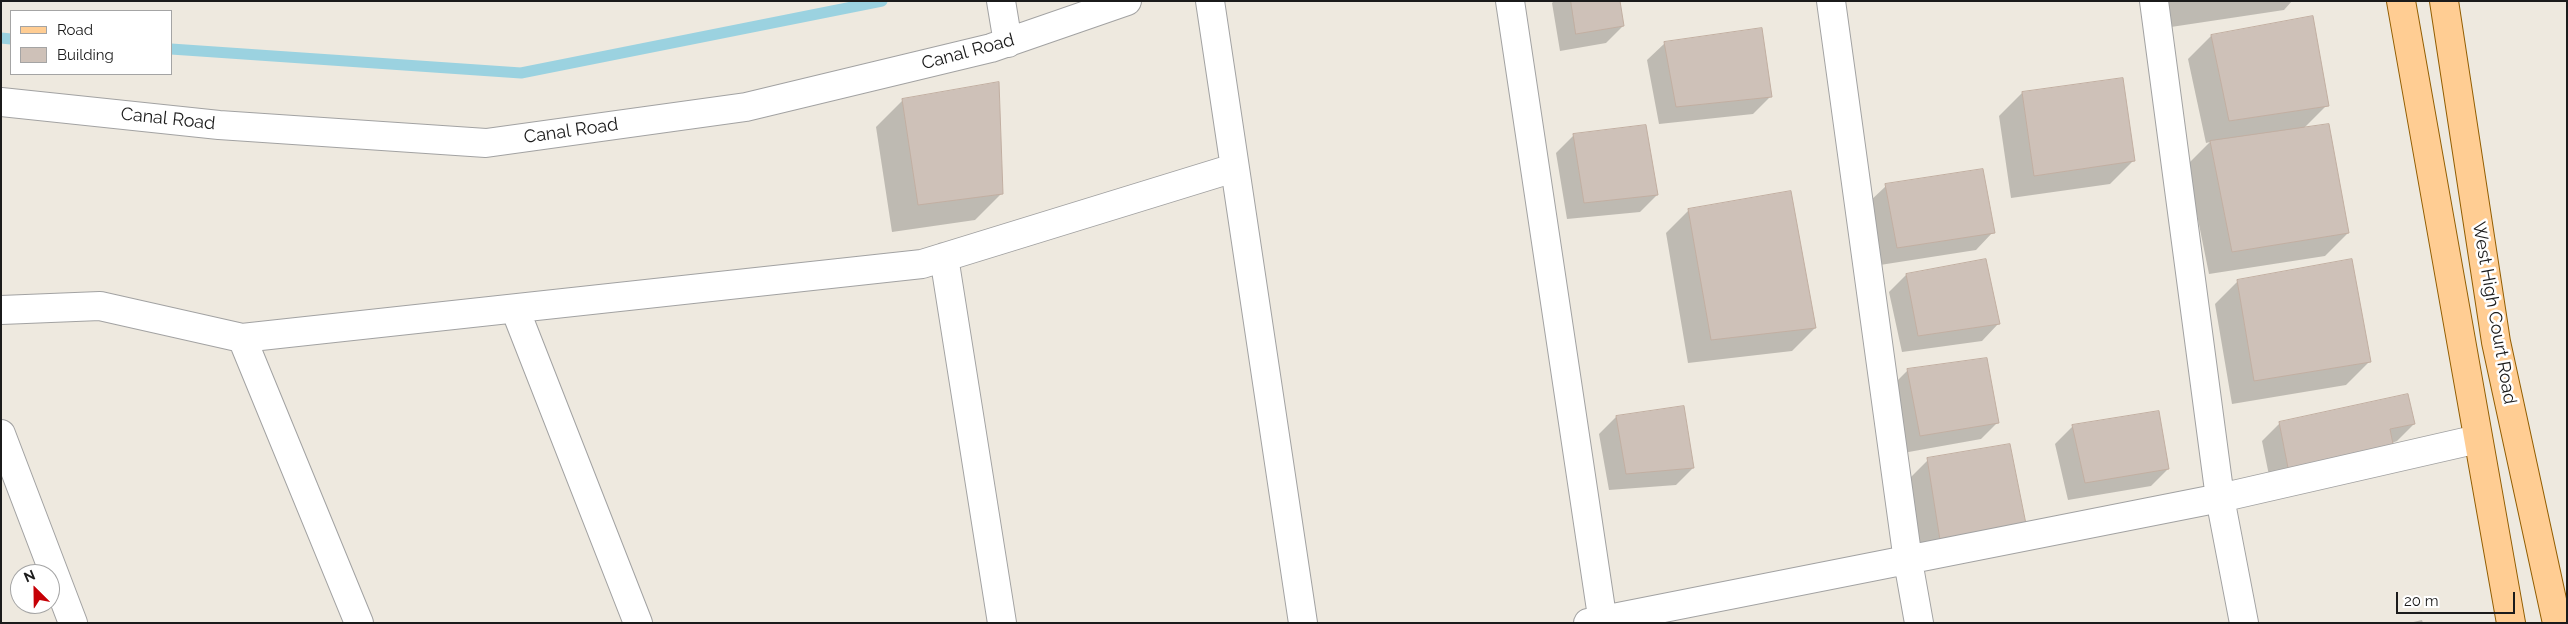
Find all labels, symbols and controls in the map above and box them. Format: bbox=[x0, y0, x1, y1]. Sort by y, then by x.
legend bbox=[10, 10, 172, 75]
text: Road bbox=[57, 21, 93, 39]
street label: Canal Road bbox=[919, 29, 1017, 75]
text: Building bbox=[57, 46, 114, 64]
street label: Canal Road bbox=[120, 103, 216, 135]
street label: Canal Road bbox=[522, 114, 620, 148]
street label: West High Court Road bbox=[2467, 220, 2521, 406]
north arrow bbox=[10, 564, 60, 614]
text: N bbox=[21, 567, 38, 586]
scale bar bbox=[2398, 582, 2517, 614]
text: 20 m bbox=[2404, 592, 2439, 610]

